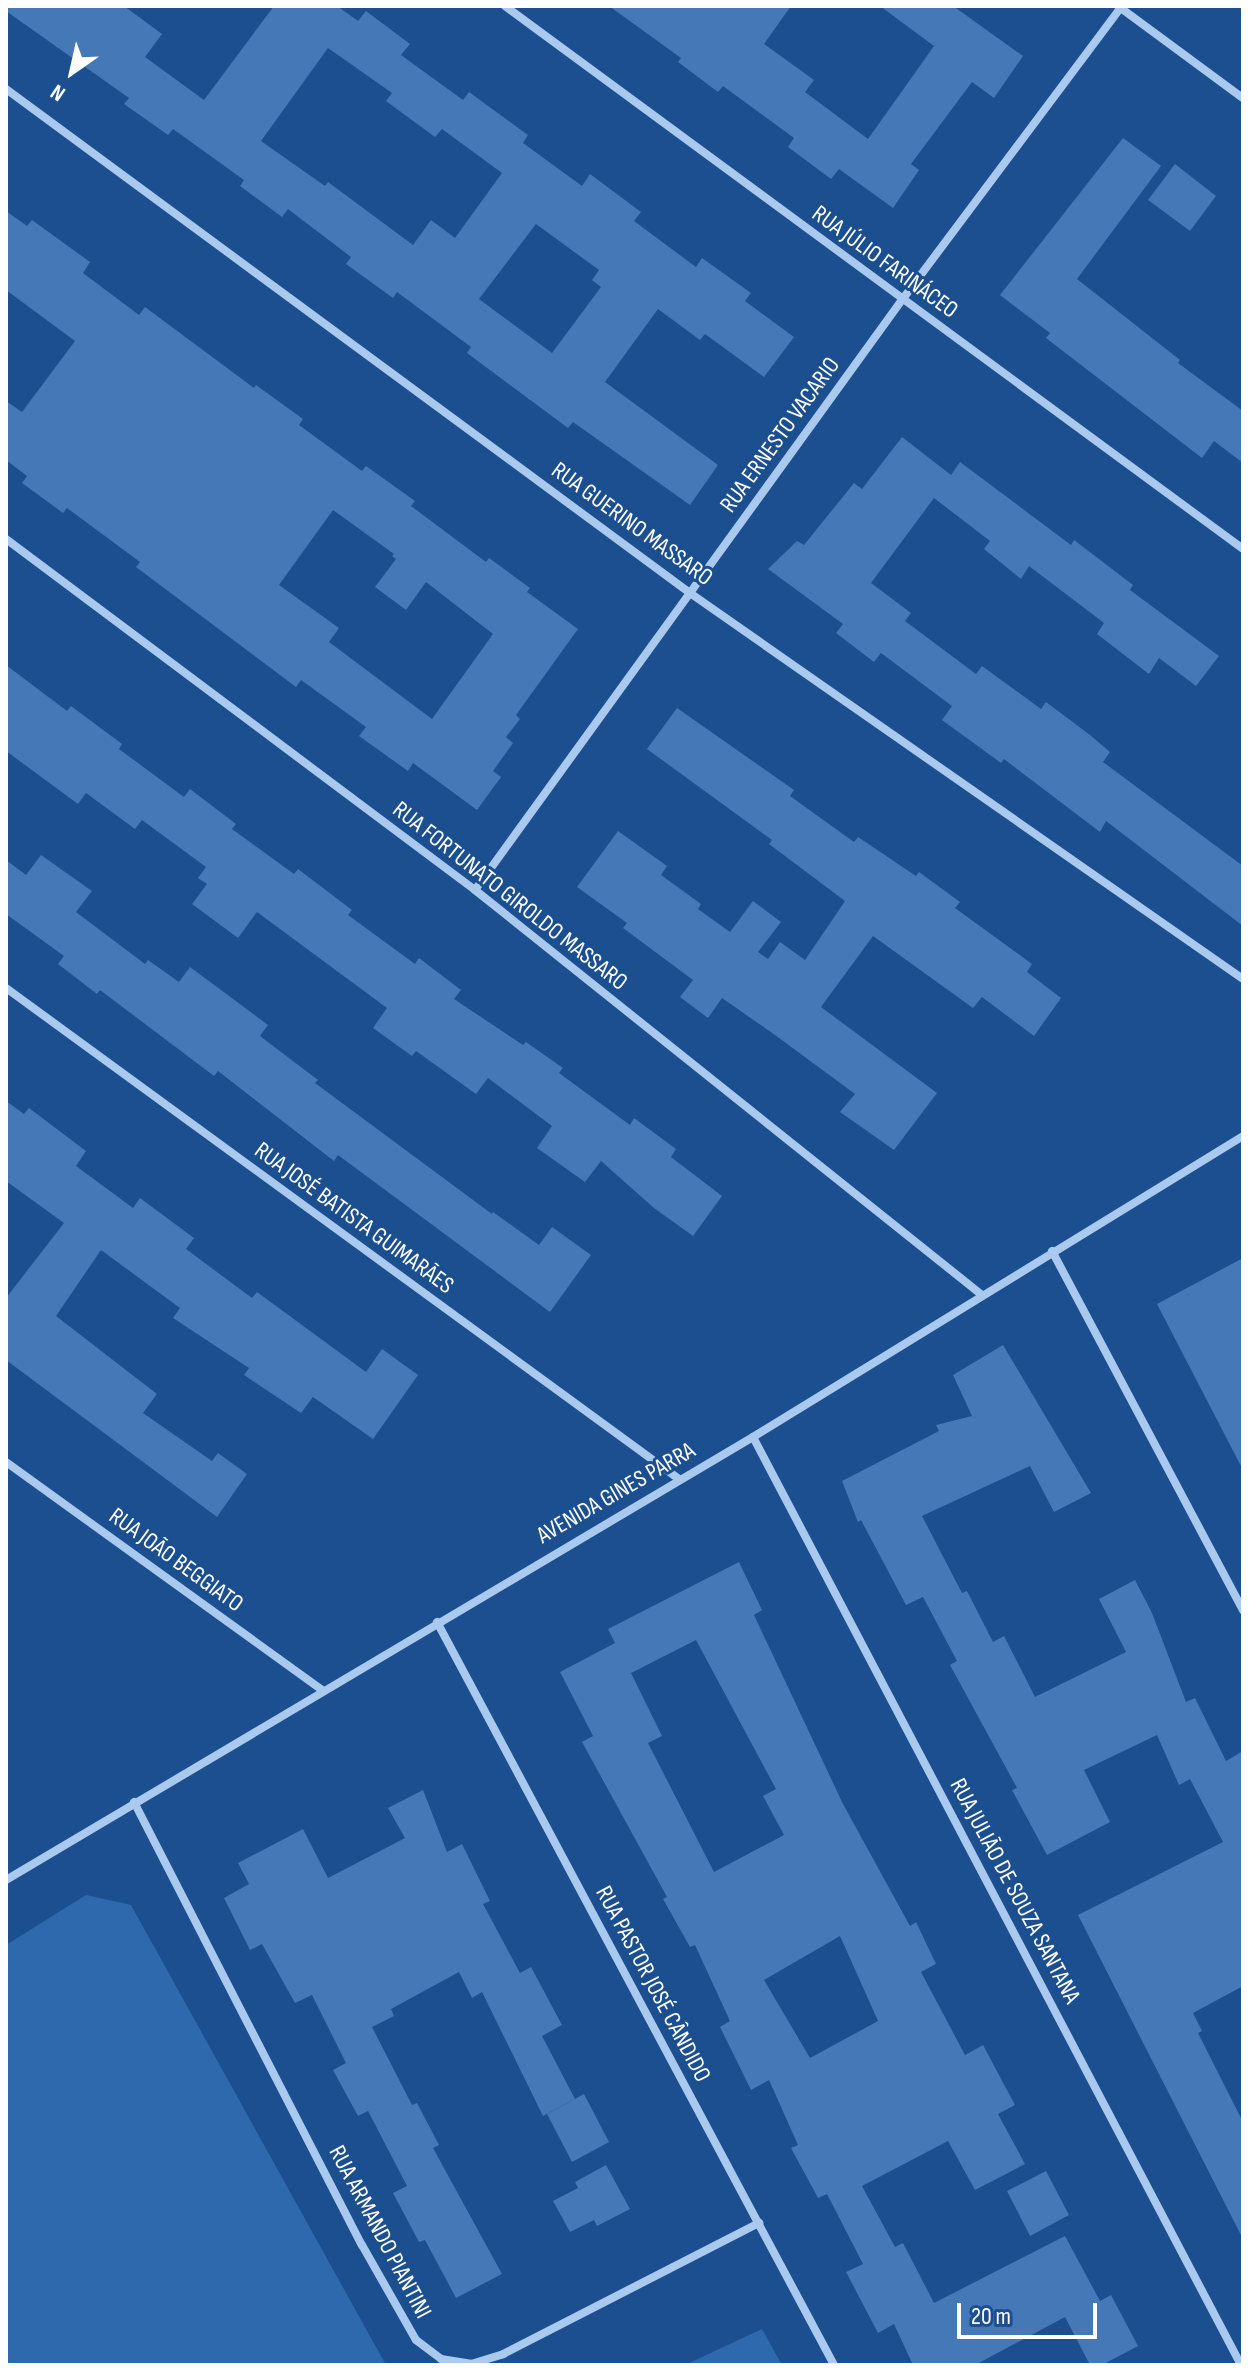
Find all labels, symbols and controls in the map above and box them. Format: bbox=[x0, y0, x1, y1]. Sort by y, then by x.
north arrow bbox=[32, 32, 112, 112]
text: N bbox=[46, 78, 71, 107]
street label: RUA JÚLIO FARINÁCEO bbox=[806, 199, 964, 325]
street label: RUA ERNESTO VACARIO bbox=[714, 352, 846, 518]
street label: RUA GUERINO MASSARO bbox=[546, 456, 718, 592]
street label: RUA FORTUNATO GIROLDO MASSARO bbox=[387, 795, 633, 997]
street label: RUA JOSÉ BATISTA GUIMARÃES bbox=[249, 1136, 459, 1300]
street label: AVENIDA GINES PARRA bbox=[532, 1436, 700, 1550]
street label: RUA JOÃO BEGGIATO bbox=[103, 1502, 249, 1618]
street label: RUA JULIÃO DE SOUZA SANTANA bbox=[943, 1774, 1087, 2008]
street label: RUA PASTOR JOSÉ CÂNDIDO bbox=[589, 1881, 717, 2087]
street label: RUA ARMANDO PIANTINI bbox=[322, 2141, 438, 2323]
scale bar bbox=[961, 2287, 1101, 2337]
text: 20 m bbox=[971, 2302, 1011, 2331]

